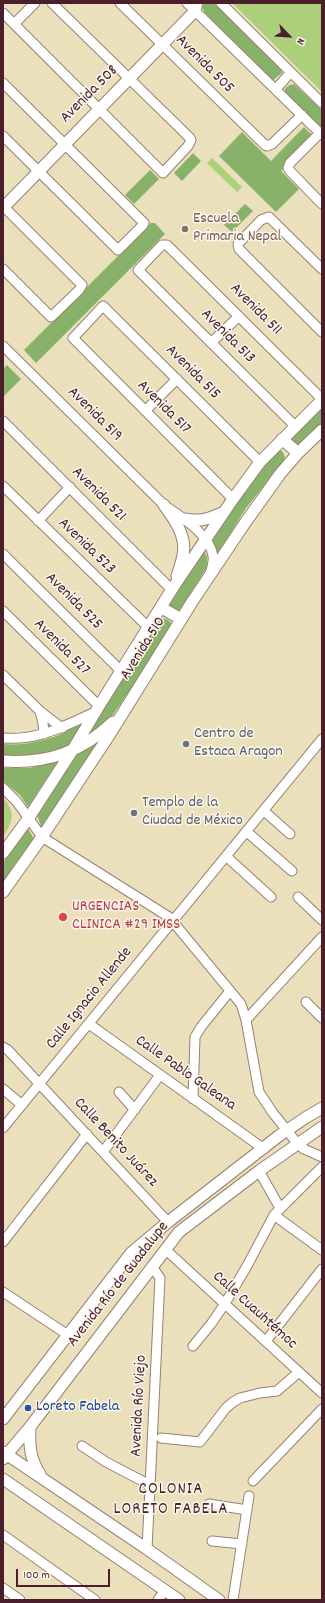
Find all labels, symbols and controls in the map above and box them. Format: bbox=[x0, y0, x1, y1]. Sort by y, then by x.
north arrow bbox=[269, 16, 309, 56]
street label: Avenida 505 bbox=[171, 32, 237, 98]
text: N bbox=[291, 35, 308, 47]
street label: Avenida 508 bbox=[57, 62, 123, 128]
place label: Escuela Primaria Nepal bbox=[193, 210, 281, 248]
marker: Escuela Primaria Nepal bbox=[180, 224, 190, 234]
street label: Avenida 511 bbox=[225, 280, 285, 340]
street label: Avenida 513 bbox=[196, 306, 258, 368]
street label: Avenida 515 bbox=[161, 342, 223, 404]
street label: Avenida 517 bbox=[132, 377, 194, 439]
street label: Avenida 519 bbox=[63, 384, 125, 446]
street label: Avenida 521 bbox=[67, 464, 129, 526]
street label: Avenida 523 bbox=[53, 515, 119, 579]
street label: Avenida 525 bbox=[40, 569, 106, 635]
street label: Avenida 510 bbox=[117, 614, 171, 684]
street label: Avenida 527 bbox=[29, 616, 93, 680]
place label: Centro de Estaca Aragon bbox=[194, 725, 283, 763]
marker: Centro de Estaca Aragon bbox=[181, 739, 191, 749]
place label: Templo de la Ciudad de México bbox=[142, 794, 243, 832]
marker: Templo de la Ciudad de México bbox=[129, 808, 139, 818]
place label: URGENCIAS CLINICA #29 IMSS bbox=[72, 898, 180, 936]
marker: URGENCIAS CLINICA #29 IMSS bbox=[57, 911, 69, 923]
street label: Calle Ignacio Allende bbox=[43, 944, 137, 1054]
street label: Calle Pablo Galeana bbox=[131, 1032, 239, 1116]
street label: Calle Benito Juárez bbox=[69, 1094, 161, 1192]
street label: Avenida Río de Guadalupe bbox=[64, 1219, 174, 1351]
street label: Calle Cuauhtémoc bbox=[208, 1268, 300, 1354]
street label: Avenida Río Viejo bbox=[128, 1355, 152, 1457]
place label: Loreto Fabela bbox=[36, 1398, 119, 1418]
marker: Loreto Fabela bbox=[23, 1403, 33, 1413]
district label: COLONIA LORETO FABELA bbox=[113, 1481, 229, 1521]
scale bar bbox=[18, 1561, 112, 1587]
text: 100 m bbox=[23, 1567, 50, 1584]

